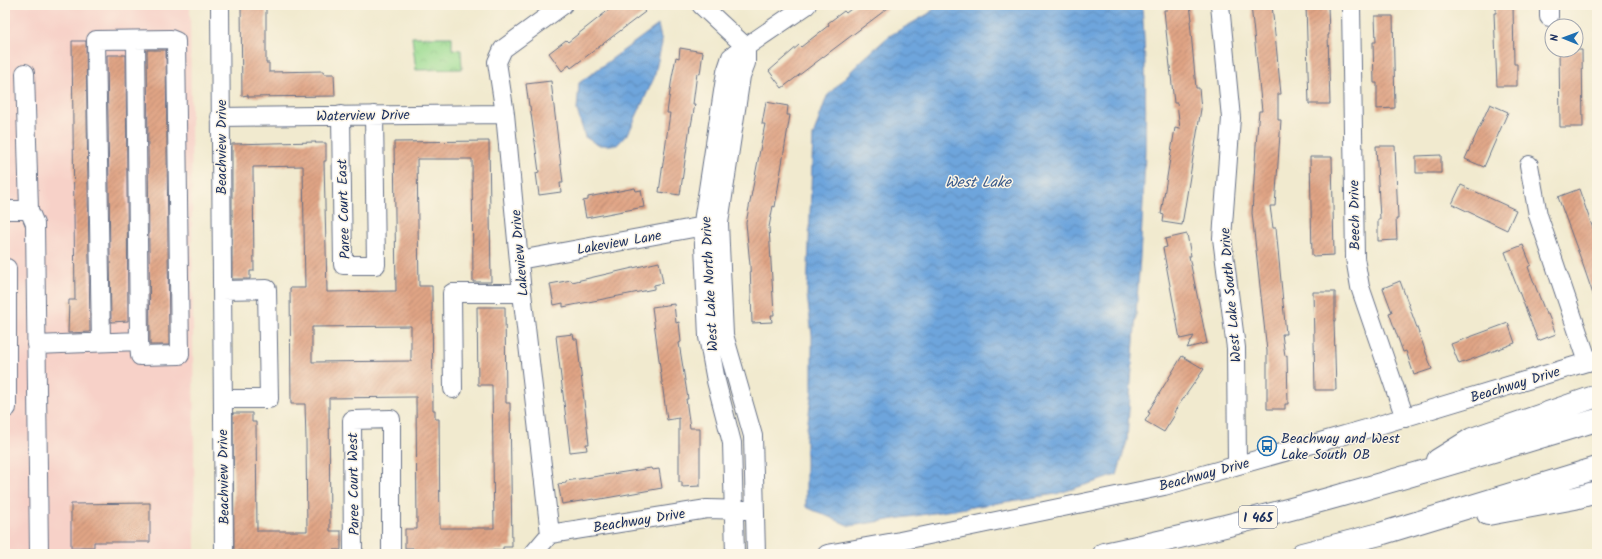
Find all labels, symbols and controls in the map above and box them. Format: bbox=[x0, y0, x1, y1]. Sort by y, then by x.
north arrow bbox=[1544, 18, 1584, 58]
text: N bbox=[1546, 34, 1564, 41]
street label: Beachview Drive bbox=[211, 99, 233, 195]
street label: Waterview Drive bbox=[316, 104, 411, 128]
street label: Paree Court East bbox=[331, 158, 357, 259]
water label: West Lake bbox=[945, 171, 1012, 195]
street label: Beech Drive bbox=[1343, 179, 1367, 250]
street label: Lakeview Drive bbox=[505, 208, 535, 297]
street label: West Lake North Drive bbox=[695, 215, 725, 352]
street label: Lakeview Lane bbox=[575, 225, 664, 261]
street label: West Lake South Drive bbox=[1214, 226, 1248, 363]
street label: Beachway Drive bbox=[1468, 361, 1564, 409]
street label: Beachview Drive bbox=[212, 428, 236, 525]
place label: Beachway and West Lake South OB bbox=[1281, 428, 1401, 466]
street label: Paree Court West bbox=[342, 432, 366, 536]
bus stop icon: Beachway and West Lake South OB bbox=[1256, 435, 1278, 457]
street label: Beachway Drive bbox=[1157, 452, 1253, 498]
street label: Beachway Drive bbox=[592, 503, 687, 539]
road number: I 465 bbox=[1239, 506, 1277, 528]

